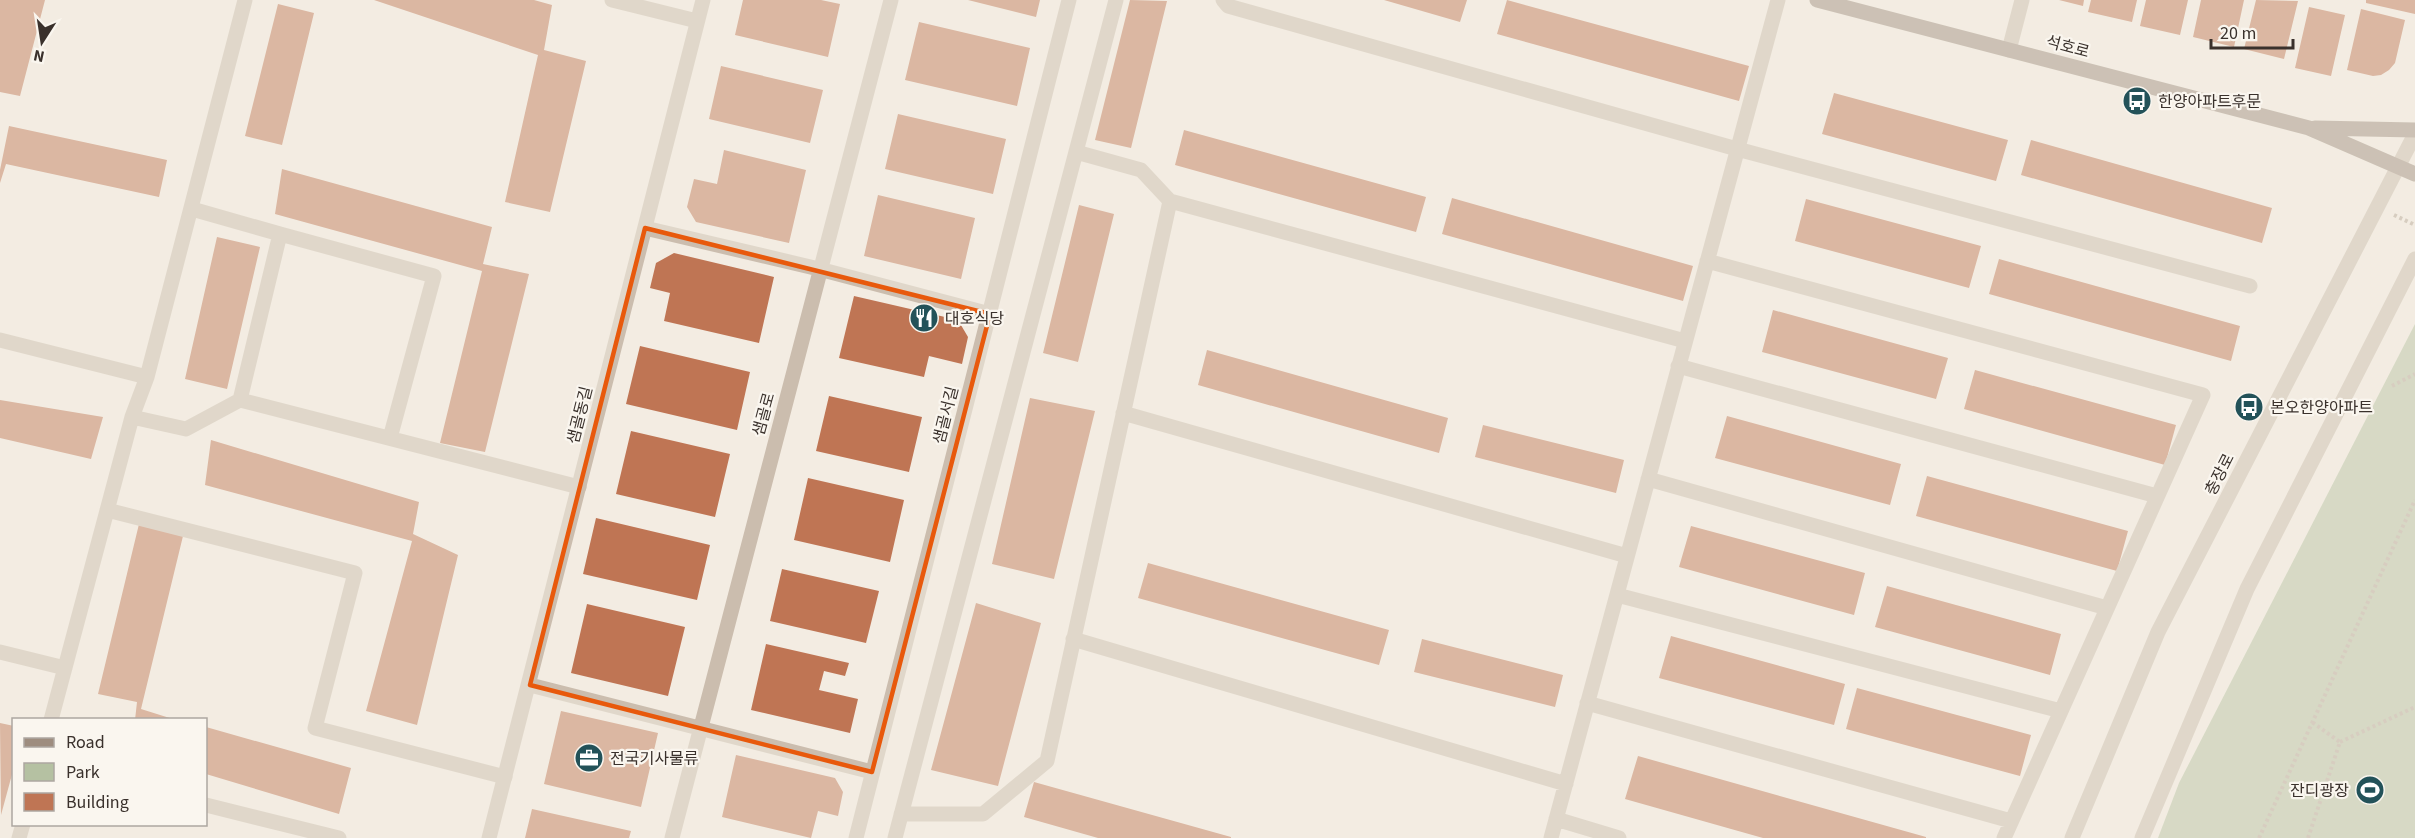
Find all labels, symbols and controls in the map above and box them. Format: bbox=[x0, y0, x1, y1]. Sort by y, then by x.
north arrow bbox=[12, 12, 72, 72]
scale bar bbox=[2211, 12, 2294, 50]
text: 20 m bbox=[2220, 21, 2256, 46]
street label: 석호로 bbox=[2044, 31, 2092, 63]
text: N bbox=[32, 44, 47, 68]
bus stop icon: 한양아파트후문 bbox=[2121, 85, 2153, 117]
place label: 한양아파트후문 bbox=[2158, 91, 2261, 113]
restaurant icon: 대호식당 bbox=[908, 302, 940, 334]
place label: 대호식당 bbox=[945, 308, 1004, 330]
street label: 샘골동길 bbox=[562, 384, 598, 446]
street label: 샘골서길 bbox=[928, 384, 964, 446]
street label: 샘골로 bbox=[748, 390, 780, 438]
bus stop icon: 본오한양아파트 bbox=[2233, 391, 2265, 423]
place label: 본오한양아파트 bbox=[2270, 397, 2373, 419]
street label: 충장로 bbox=[2200, 450, 2240, 499]
legend bbox=[12, 718, 207, 826]
text: Road bbox=[66, 730, 105, 755]
office icon: 전국기사물류 bbox=[573, 742, 605, 774]
place label: 전국기사물류 bbox=[610, 748, 699, 770]
text: Park bbox=[66, 760, 100, 785]
sports icon: 잔디광장 bbox=[2354, 774, 2386, 806]
place label: 잔디광장 bbox=[2290, 780, 2349, 802]
text: Building bbox=[66, 790, 129, 815]

